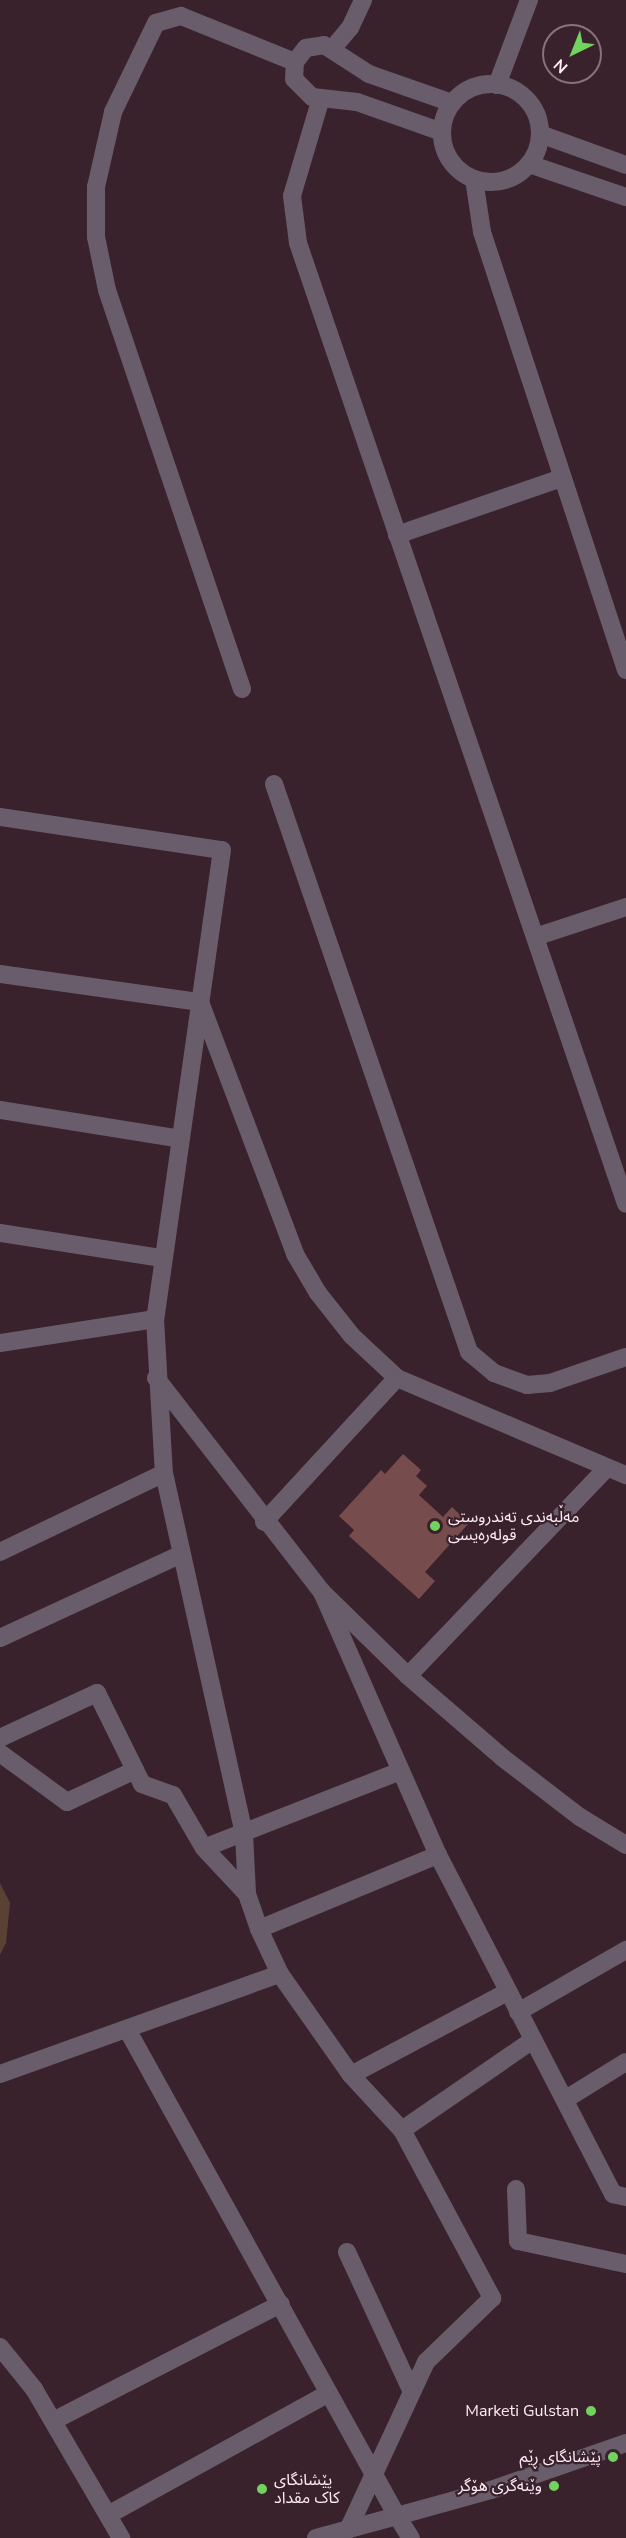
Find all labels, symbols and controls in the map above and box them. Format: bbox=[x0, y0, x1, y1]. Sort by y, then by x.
north arrow bbox=[542, 24, 602, 84]
text: N bbox=[549, 54, 573, 78]
place label: مەڵبەندی تەندروستی قولەرەیسی bbox=[448, 1507, 579, 1545]
marker: مەڵبەندی تەندروستی قولەرەیسی bbox=[426, 1517, 444, 1535]
place label: Marketi Gulstan bbox=[465, 2401, 579, 2421]
marker: Marketi Gulstan bbox=[584, 2404, 598, 2418]
place label: پێشانگای ڕێم bbox=[519, 2447, 601, 2467]
marker: پێشانگای ڕێم bbox=[606, 2450, 620, 2464]
place label: پێشانگای کاک مقداد bbox=[274, 2470, 340, 2508]
place label: وێنەگری هۆگر bbox=[458, 2476, 542, 2496]
marker: وێنەگری هۆگر bbox=[547, 2479, 561, 2493]
marker: پێشانگای کاک مقداد bbox=[255, 2482, 269, 2496]

